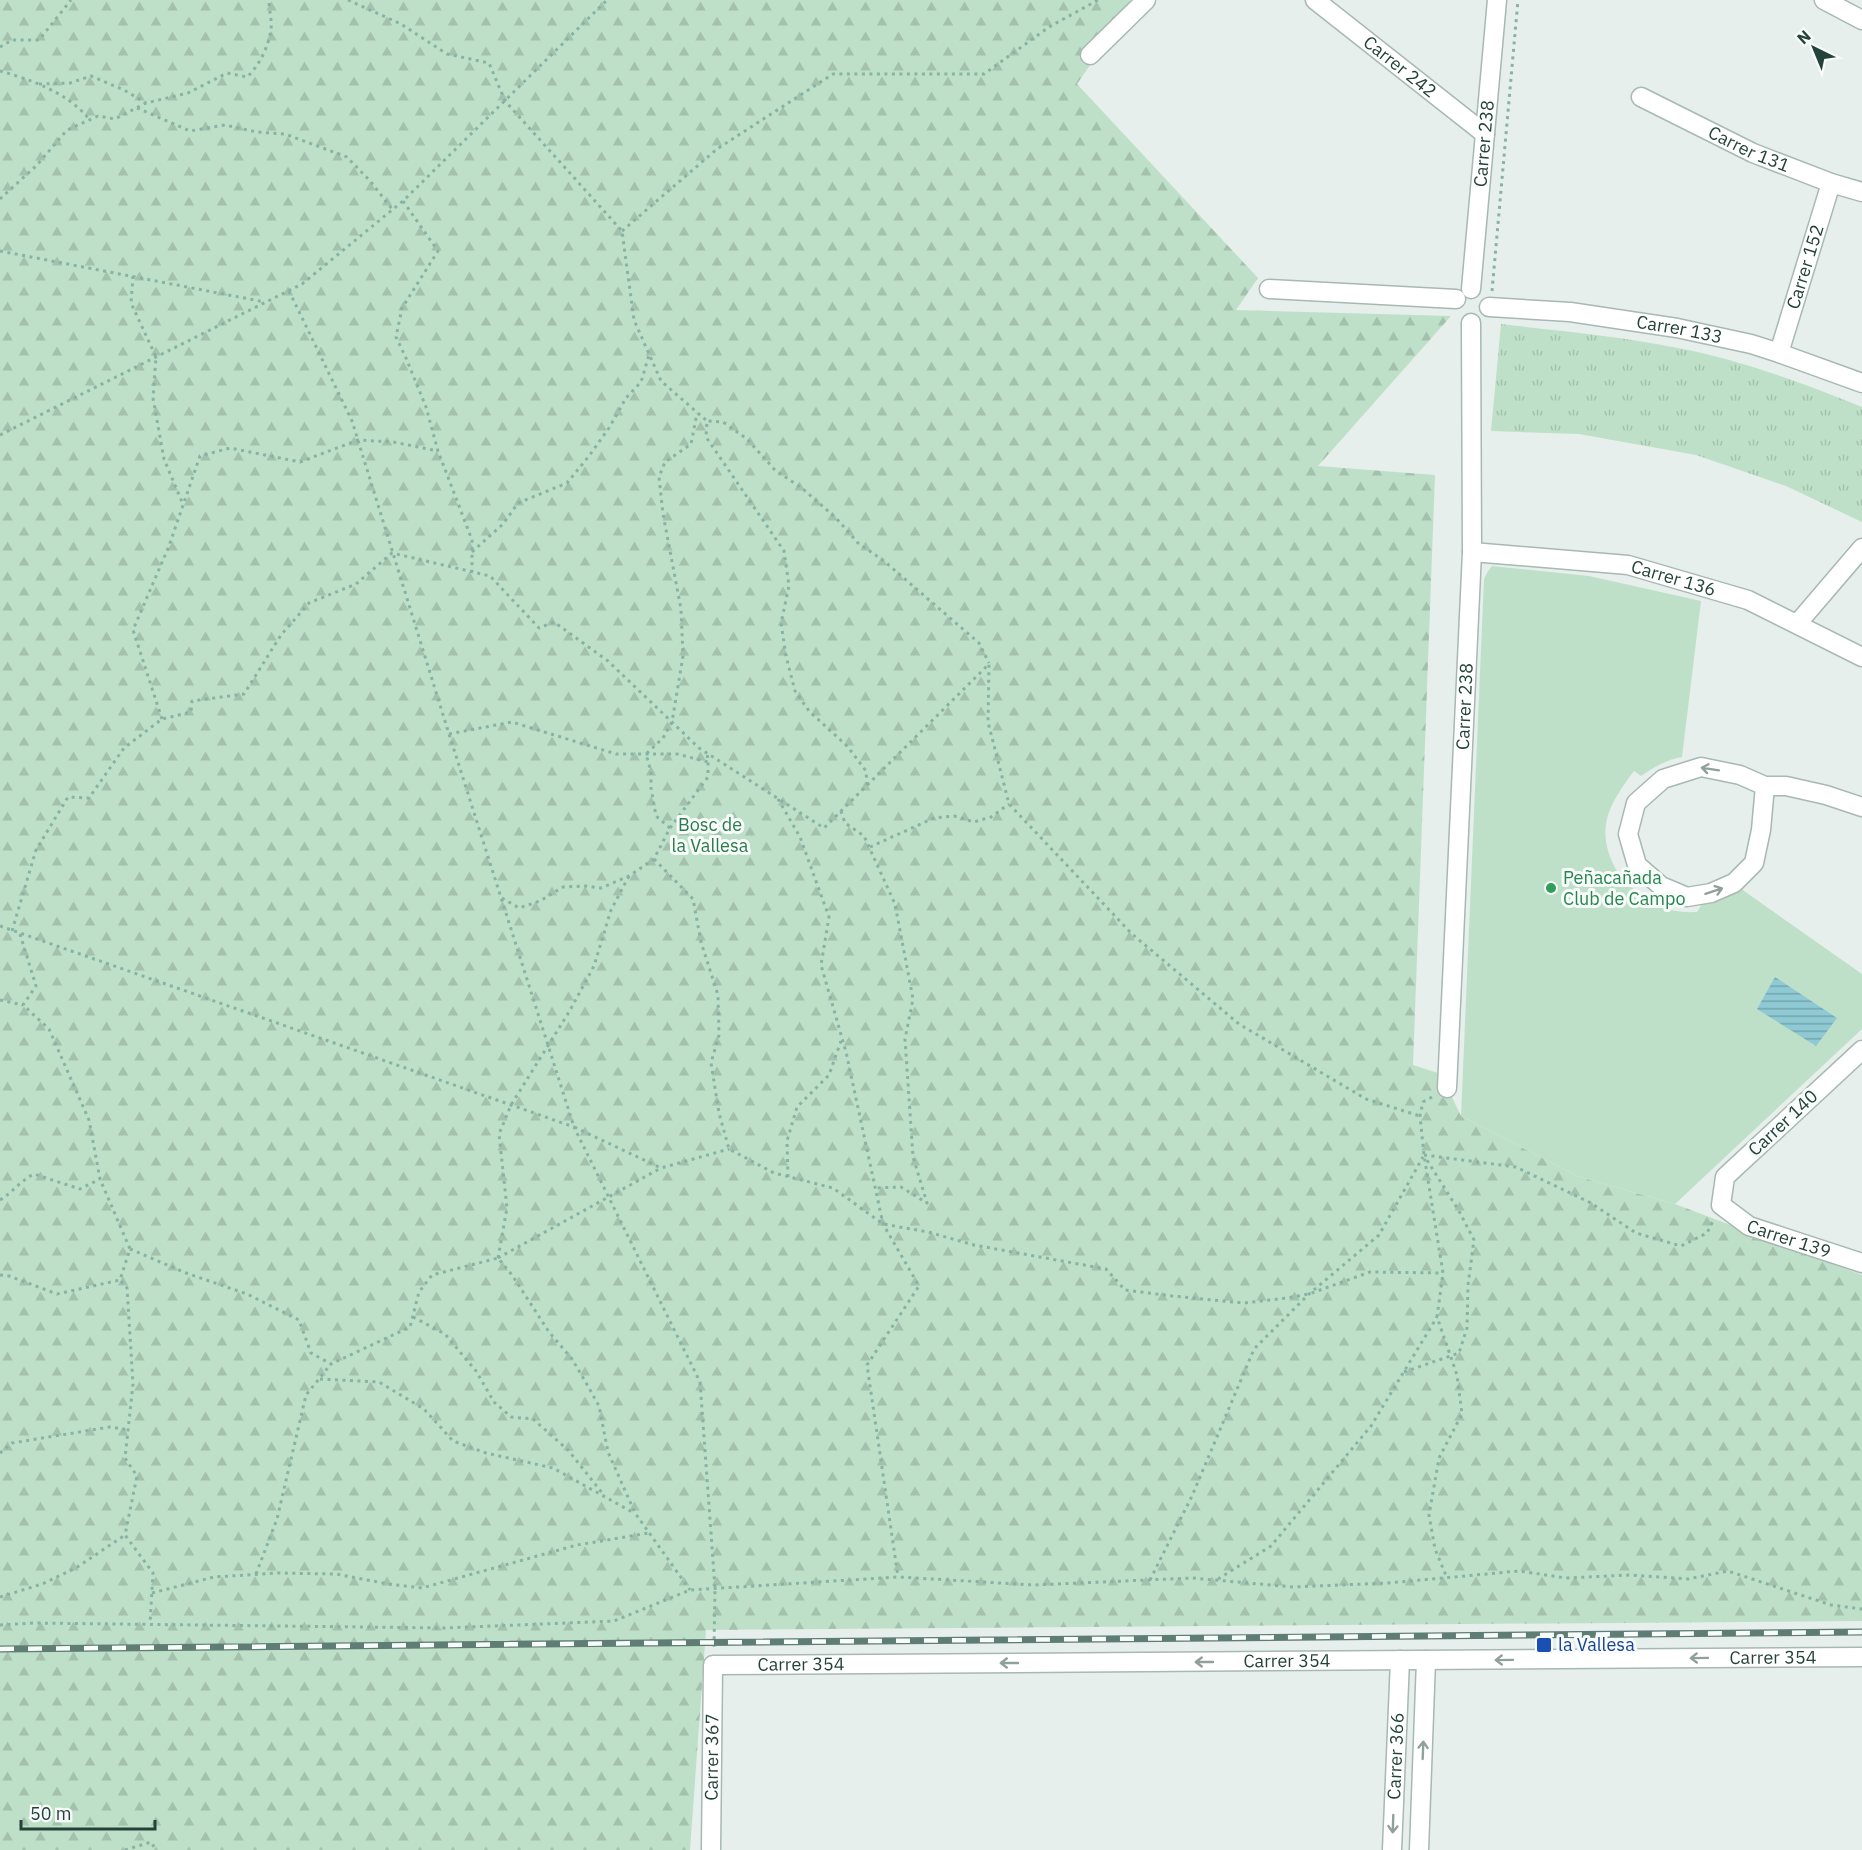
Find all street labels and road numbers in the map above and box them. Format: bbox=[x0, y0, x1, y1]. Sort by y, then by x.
street label: Carrer 242 bbox=[1359, 30, 1441, 102]
street label: Carrer 238 bbox=[1468, 99, 1499, 188]
street label: Carrer 131 bbox=[1704, 120, 1793, 177]
street label: Carrer 152 bbox=[1781, 222, 1829, 312]
street label: Carrer 133 bbox=[1635, 310, 1725, 349]
street label: Carrer 136 bbox=[1629, 555, 1719, 601]
street label: Carrer 238 bbox=[1451, 662, 1478, 750]
street label: Carrer 140 bbox=[1743, 1085, 1822, 1161]
street label: Carrer 139 bbox=[1744, 1214, 1834, 1263]
street label: Carrer 354 bbox=[1729, 1645, 1817, 1669]
street label: Carrer 354 bbox=[1243, 1649, 1331, 1672]
street label: Carrer 354 bbox=[757, 1652, 845, 1676]
street label: Carrer 366 bbox=[1382, 1712, 1409, 1800]
street label: Carrer 367 bbox=[700, 1713, 723, 1801]

